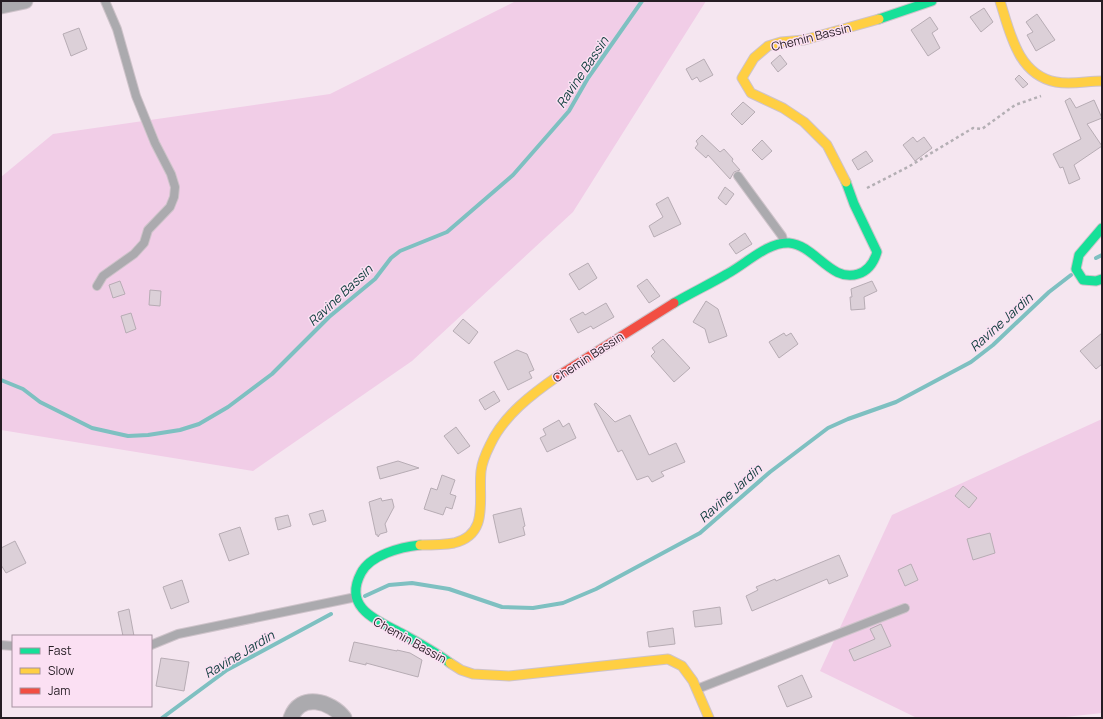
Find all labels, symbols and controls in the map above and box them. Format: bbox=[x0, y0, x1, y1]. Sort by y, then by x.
street label: Chemin Bassin bbox=[769, 19, 853, 55]
water label: Ravine Bassin bbox=[552, 32, 613, 111]
water label: Ravine Bassin bbox=[304, 259, 377, 330]
water label: Ravine Jardin bbox=[966, 288, 1037, 355]
street label: Chemin Bassin bbox=[549, 328, 627, 386]
water label: Ravine Jardin bbox=[695, 459, 766, 526]
street label: Chemin Bassin bbox=[370, 613, 450, 667]
water label: Ravine Jardin bbox=[201, 625, 279, 682]
legend bbox=[12, 635, 152, 707]
text: Fast bbox=[48, 642, 72, 659]
text: Slow bbox=[48, 662, 74, 679]
text: Jam bbox=[48, 682, 70, 699]

